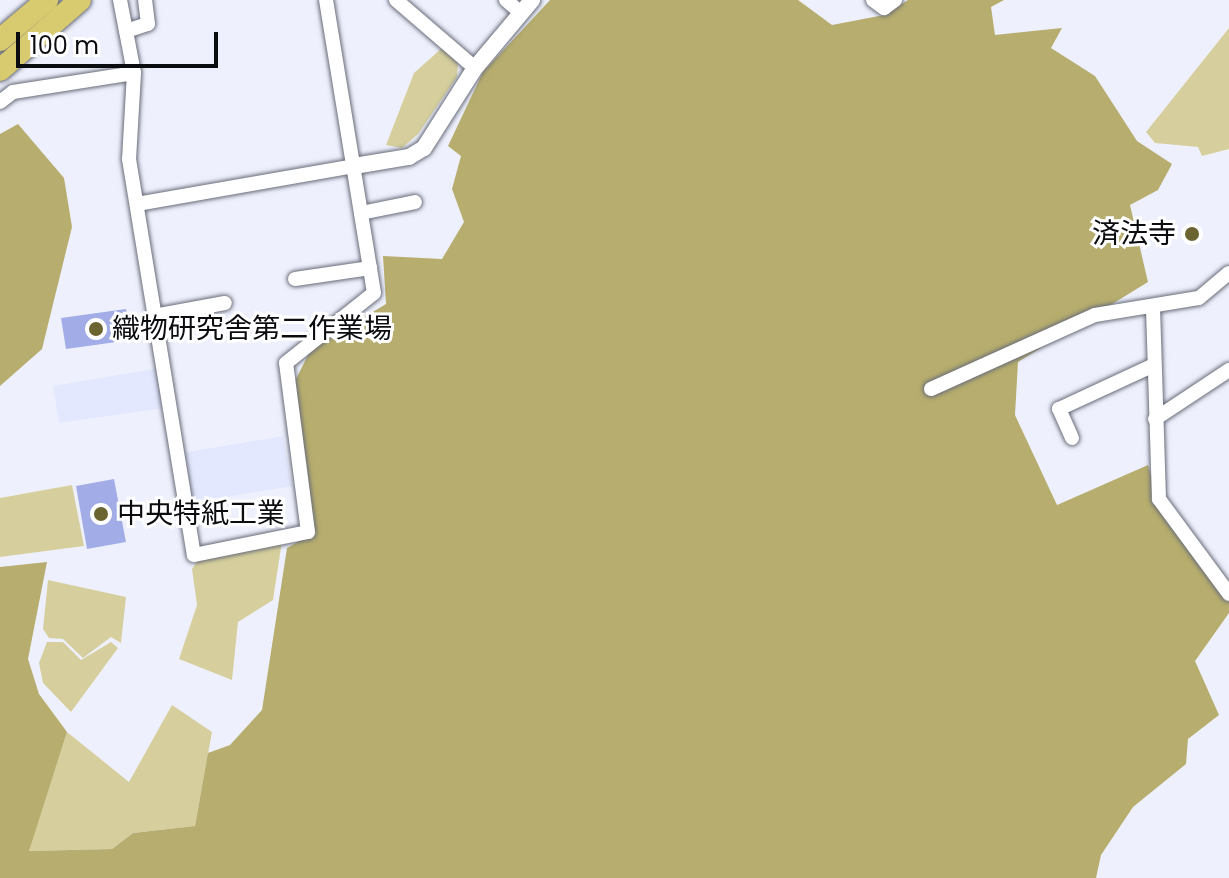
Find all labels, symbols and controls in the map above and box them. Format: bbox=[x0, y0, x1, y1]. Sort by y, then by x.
scale bar bbox=[20, 16, 222, 66]
text: 100 m bbox=[30, 29, 99, 62]
place label: 済法寺 bbox=[1092, 217, 1176, 251]
marker: 済法寺 bbox=[1183, 225, 1201, 243]
place label: 織物研究舎第二作業場 bbox=[112, 312, 392, 346]
marker: 織物研究舎第二作業場 bbox=[87, 320, 105, 338]
place label: 中央特紙工業 bbox=[117, 497, 285, 531]
marker: 中央特紙工業 bbox=[92, 505, 110, 523]

